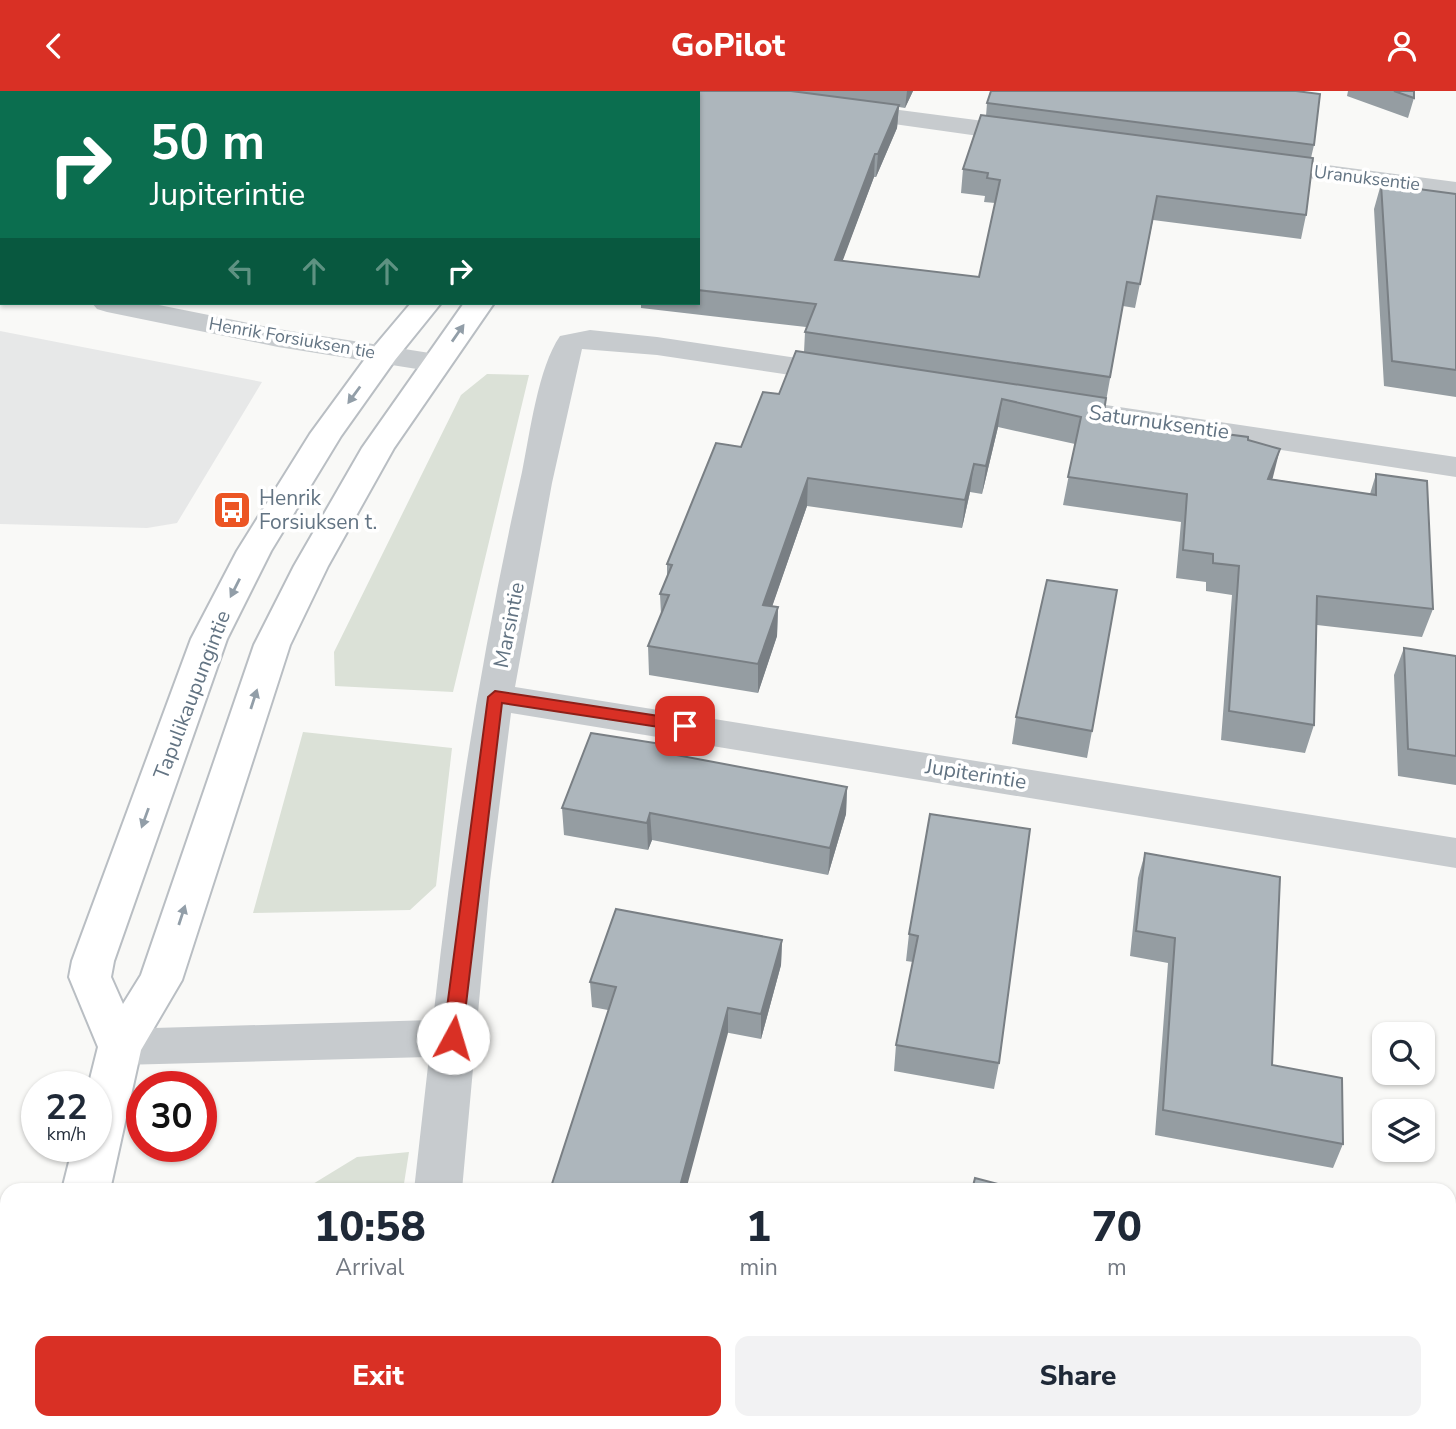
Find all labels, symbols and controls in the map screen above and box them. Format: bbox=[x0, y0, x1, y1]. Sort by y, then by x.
text: GoPilot bbox=[671, 24, 785, 67]
icon: back bbox=[35, 27, 73, 65]
icon: person bbox=[1383, 27, 1421, 65]
text: 50 m bbox=[150, 109, 265, 176]
icon: right bbox=[35, 119, 126, 210]
street label: Uranuksentie bbox=[1313, 160, 1421, 196]
text: Jupiterintie bbox=[150, 173, 305, 216]
icon: left bbox=[222, 252, 260, 290]
icon: ahead bbox=[295, 252, 333, 290]
icon: ahead bbox=[368, 252, 406, 290]
icon: right bbox=[441, 252, 479, 290]
street label: Henrik Forsiuksen tie bbox=[207, 312, 377, 364]
one-way arrow bbox=[450, 324, 464, 342]
one-way arrow bbox=[347, 386, 361, 404]
street label: Saturnuksentie bbox=[1087, 398, 1231, 446]
place label: Henrik Forsiuksen t. bbox=[259, 484, 377, 536]
bus stop icon: Henrik Forsiuksen t. bbox=[211, 489, 253, 531]
one-way arrow bbox=[229, 578, 240, 598]
street label: Marsintie bbox=[487, 580, 531, 670]
street label: Tapulikaupungintie bbox=[147, 606, 237, 784]
one-way arrow bbox=[249, 689, 260, 710]
pin bbox=[655, 696, 715, 756]
icon: arrive bbox=[666, 707, 704, 745]
street label: Jupiterintie bbox=[923, 752, 1028, 796]
one-way arrow bbox=[139, 808, 150, 829]
one-way arrow bbox=[178, 904, 188, 925]
position arrow bbox=[416, 1001, 490, 1075]
map controls bbox=[1372, 1022, 1435, 1162]
button: search bbox=[1372, 1022, 1435, 1085]
speed limit sign: 30 bbox=[126, 1071, 217, 1162]
text: 22 bbox=[45, 1084, 88, 1131]
button: layers bbox=[1372, 1099, 1435, 1162]
text: km/h bbox=[47, 1122, 86, 1146]
text: 10:58 bbox=[314, 1199, 426, 1256]
text: 1 bbox=[746, 1199, 771, 1256]
text: 70 bbox=[1092, 1199, 1142, 1256]
text: Arrival bbox=[335, 1252, 404, 1283]
text: min bbox=[740, 1252, 778, 1283]
text: m bbox=[1107, 1252, 1127, 1283]
button: Exit bbox=[35, 1336, 721, 1416]
button: Share bbox=[735, 1336, 1421, 1416]

